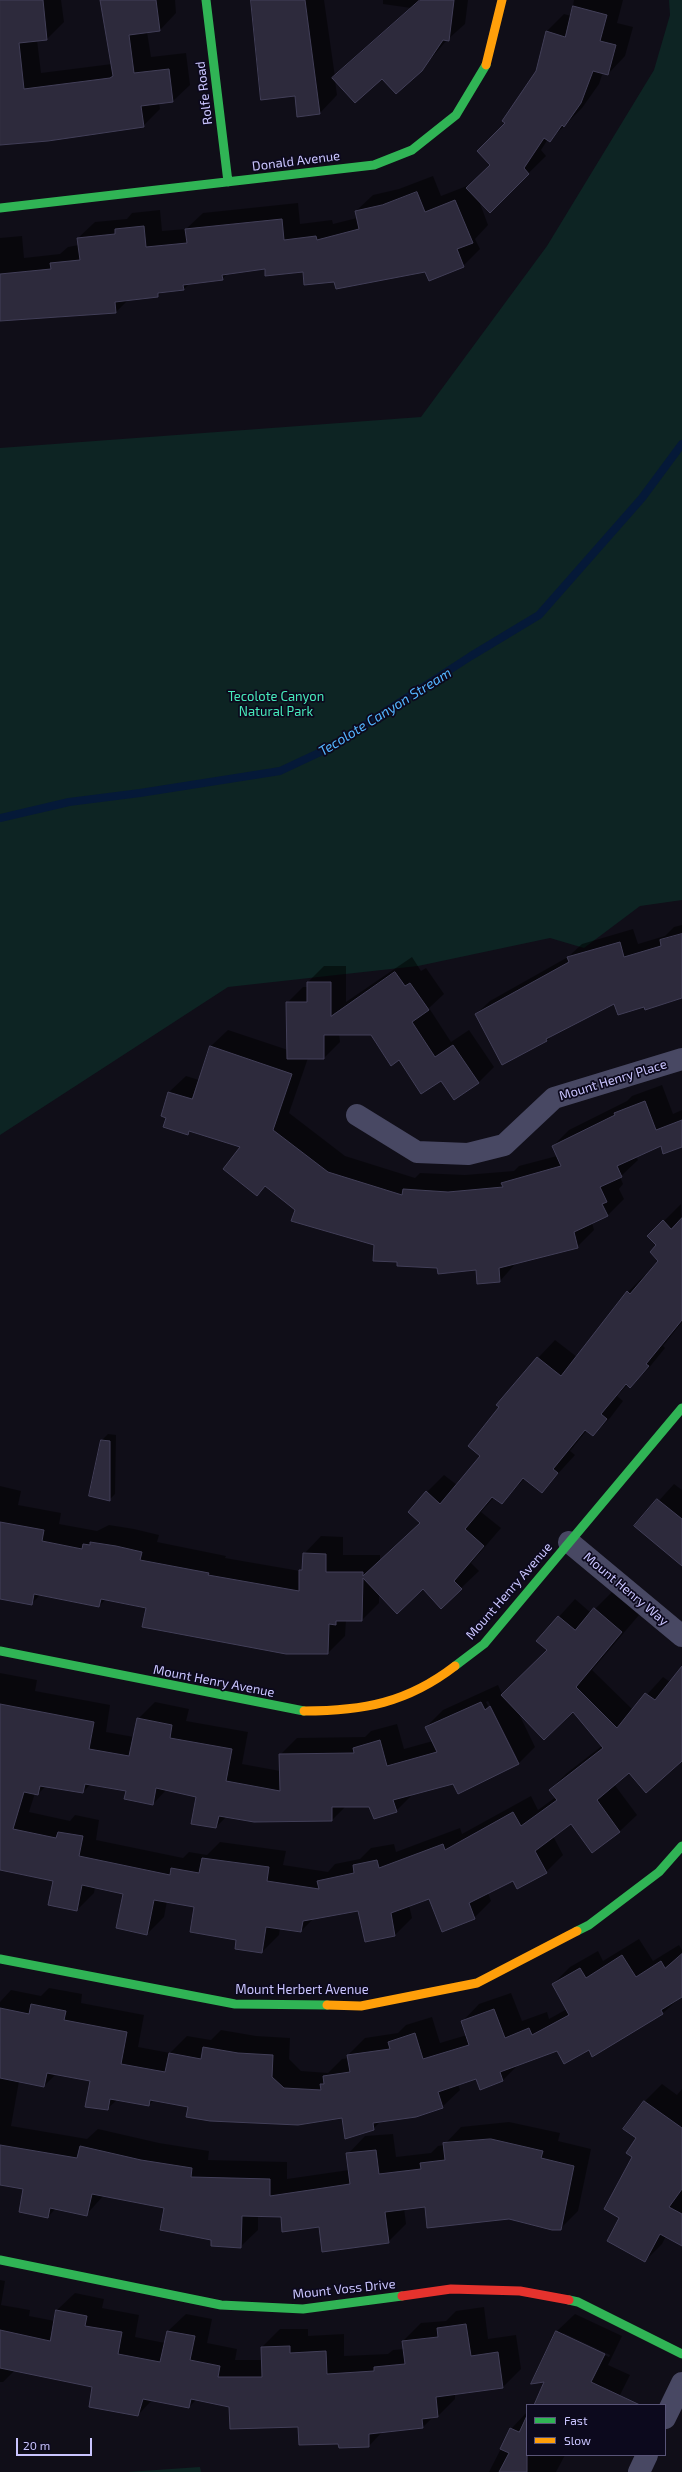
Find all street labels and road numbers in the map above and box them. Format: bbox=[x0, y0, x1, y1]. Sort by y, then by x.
street label: Rolfe Road bbox=[192, 60, 216, 126]
street label: Donald Avenue bbox=[251, 148, 341, 174]
street label: Mount Henry Place bbox=[557, 1056, 669, 1104]
street label: Mount Henry Avenue bbox=[463, 1539, 555, 1643]
street label: Mount Henry Way bbox=[580, 1549, 672, 1629]
street label: Mount Henry Avenue bbox=[152, 1662, 276, 1700]
street label: Mount Herbert Avenue bbox=[235, 1982, 369, 1998]
street label: Mount Voss Drive bbox=[292, 2276, 396, 2302]

